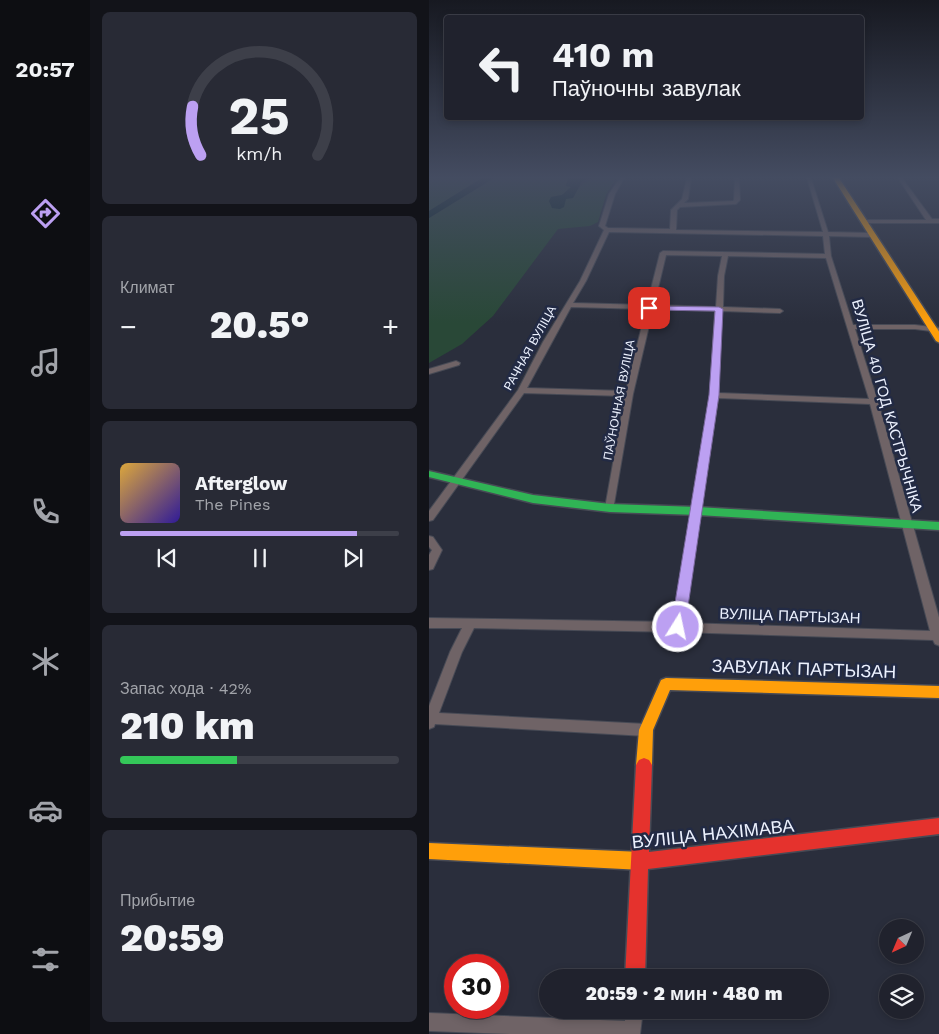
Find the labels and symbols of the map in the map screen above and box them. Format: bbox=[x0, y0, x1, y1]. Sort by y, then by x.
pin bbox=[628, 287, 670, 329]
street label: ВУЛІЦА 40 ГОД КАСТРЫЧНІКА bbox=[848, 297, 926, 515]
street label: РАЧНАЯ ВУЛІЦА bbox=[501, 303, 559, 393]
street label: ПАЎНОЧНАЯ ВУЛІЦА bbox=[599, 338, 638, 461]
position arrow bbox=[651, 600, 703, 652]
street label: ВУЛІЦА ПАРТЫЗАН bbox=[719, 605, 861, 627]
street label: ЗАВУЛАК ПАРТЫЗАН bbox=[711, 655, 897, 682]
street label: ВУЛІЦА НАХІМАВА bbox=[631, 815, 795, 852]
north arrow bbox=[879, 919, 924, 964]
speed limit sign: 30 bbox=[444, 954, 509, 1019]

